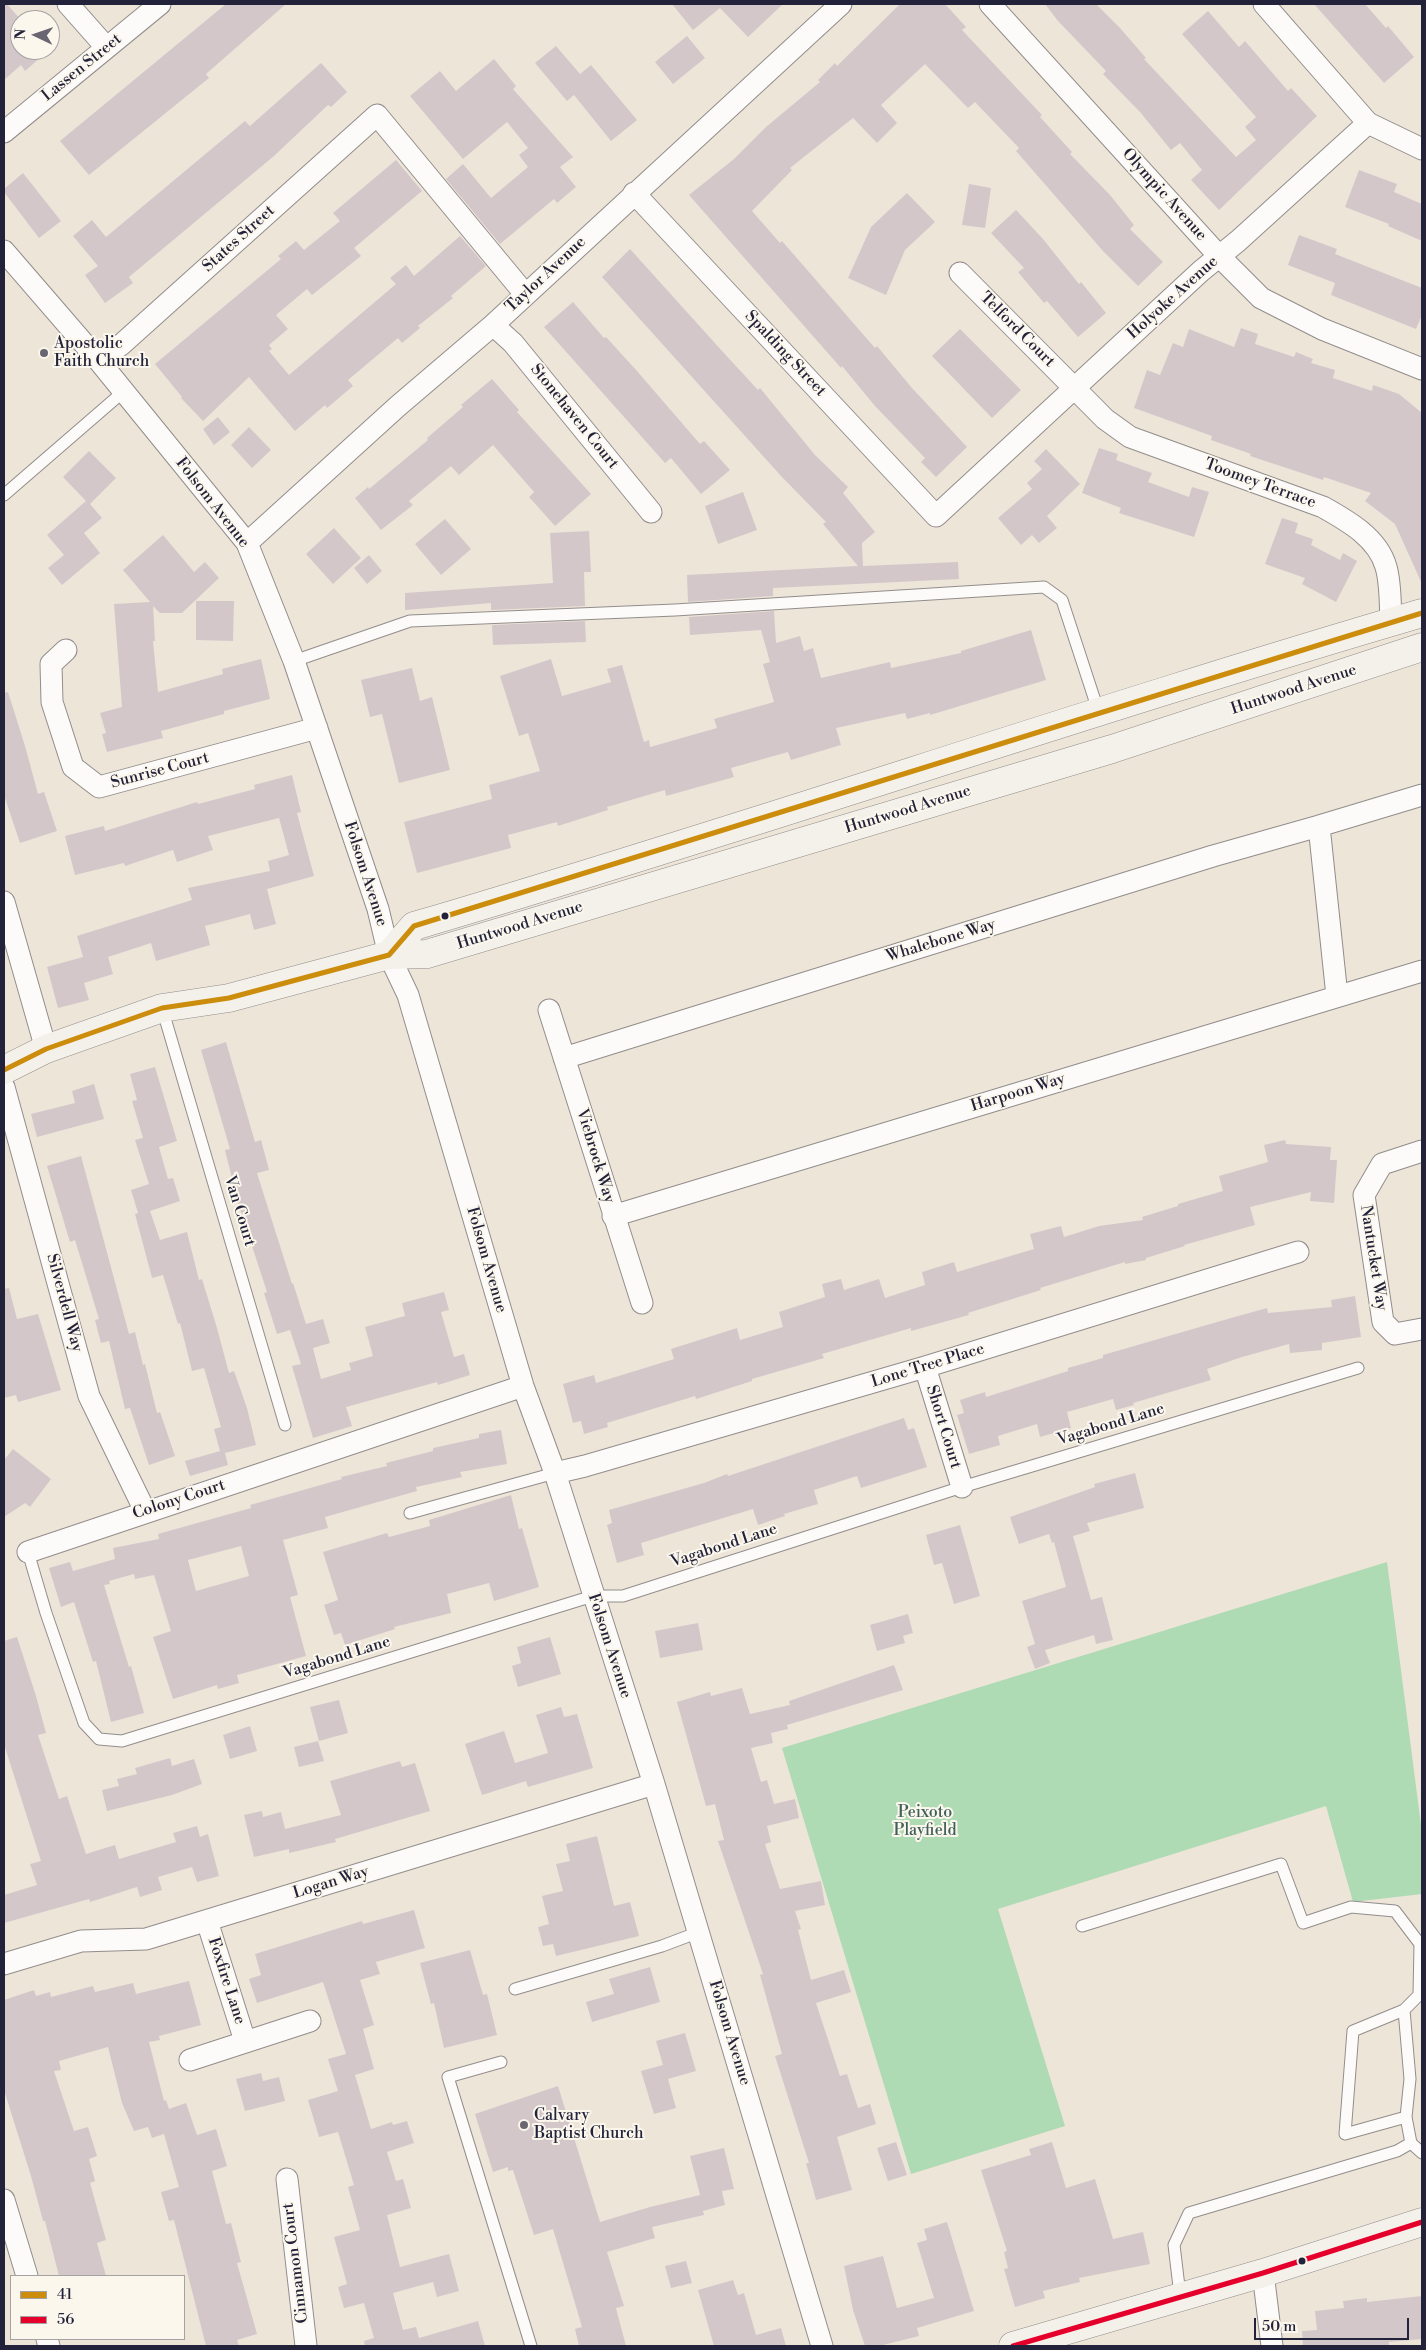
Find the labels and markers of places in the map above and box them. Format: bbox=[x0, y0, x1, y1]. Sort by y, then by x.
place label: Apostolic Faith Church bbox=[54, 334, 149, 372]
marker: Apostolic Faith Church bbox=[38, 347, 50, 359]
unlabelled marker bbox=[440, 911, 450, 921]
place label: Calvary Baptist Church bbox=[534, 2106, 643, 2144]
marker: Calvary Baptist Church bbox=[518, 2119, 530, 2131]
unlabelled marker bbox=[1297, 2256, 1307, 2266]

